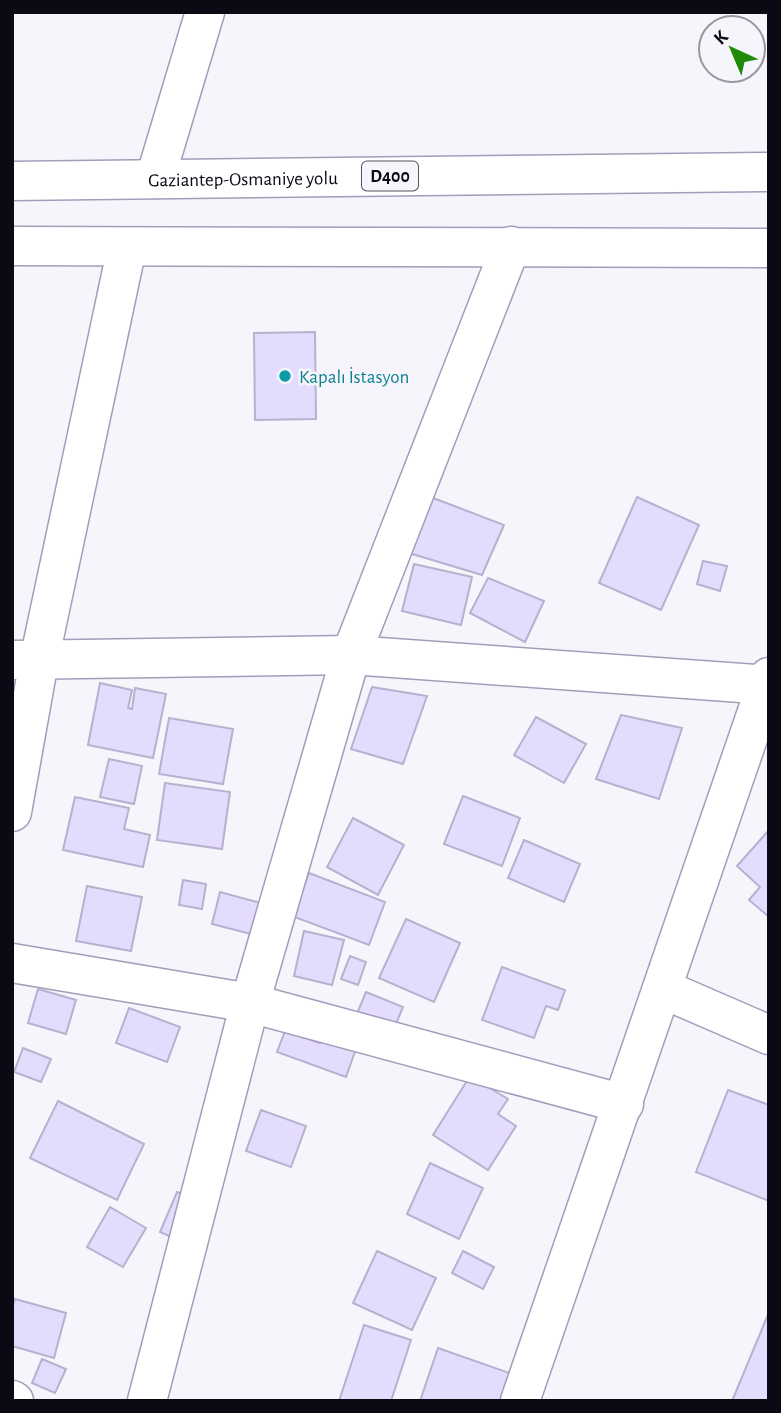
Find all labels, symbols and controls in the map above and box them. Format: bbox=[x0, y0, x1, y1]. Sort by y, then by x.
north arrow bbox=[697, 14, 767, 84]
text: K bbox=[711, 27, 732, 49]
road number: D400 bbox=[362, 162, 418, 190]
street label: Gaziantep-Osmaniye yolu bbox=[148, 169, 338, 190]
place label: Kapalı İstasyon bbox=[299, 367, 409, 387]
marker: Kapalı İstasyon bbox=[277, 368, 293, 384]

